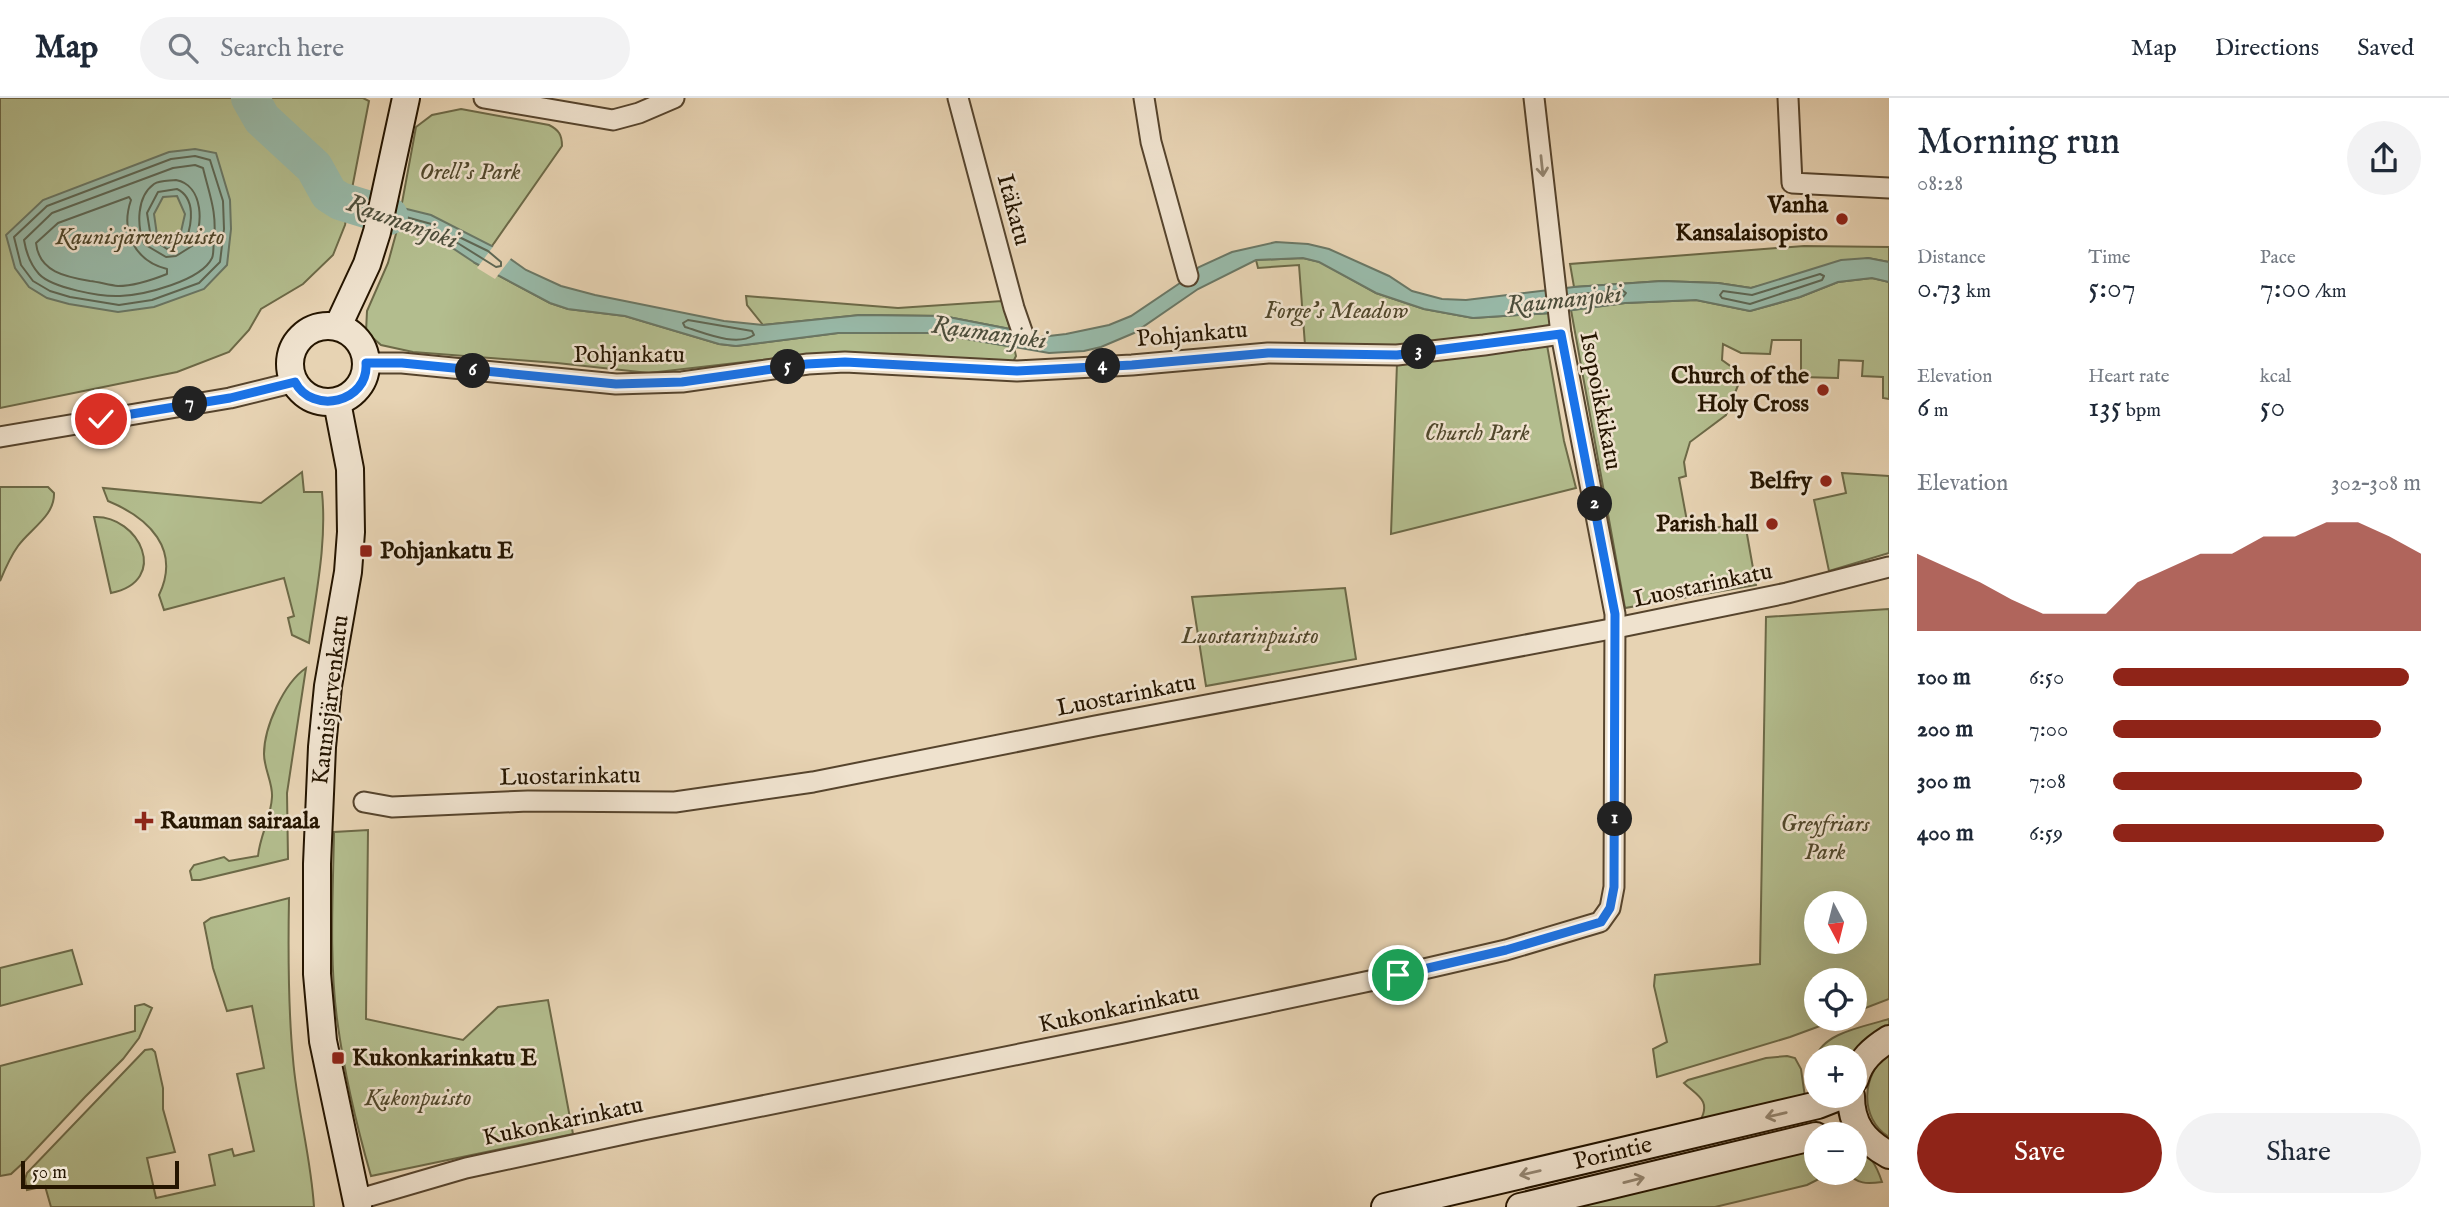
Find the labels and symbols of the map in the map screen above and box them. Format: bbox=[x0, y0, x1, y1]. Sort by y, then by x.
one-way arrow bbox=[1535, 154, 1548, 177]
park label: Orell's Park bbox=[419, 157, 521, 188]
street label: Itäkatu bbox=[989, 171, 1037, 249]
water label: Raumanjoki bbox=[342, 187, 464, 258]
place label: Vanha Kansalaisopisto bbox=[1675, 190, 1829, 249]
marker: Vanha Kansalaisopisto bbox=[1834, 211, 1850, 227]
park label: Kaunisjärvenpuisto bbox=[55, 222, 224, 253]
water label: Raumanjoki bbox=[1505, 277, 1625, 322]
park label: Forge's Meadow bbox=[1264, 296, 1409, 327]
water label: Raumanjoki bbox=[929, 309, 1050, 358]
street label: Pohjankatu bbox=[1135, 315, 1249, 355]
street label: Isopoikkikatu bbox=[1571, 329, 1629, 473]
pin: 3 bbox=[1402, 334, 1436, 370]
street label: Pohjankatu bbox=[573, 340, 685, 371]
pin: 4 bbox=[1086, 348, 1120, 384]
pin: 5 bbox=[770, 350, 806, 384]
pin: 6 bbox=[456, 354, 490, 388]
place label: Church of the Holy Cross bbox=[1671, 361, 1810, 420]
marker: Church of the Holy Cross bbox=[1815, 382, 1831, 398]
pin: 7 bbox=[172, 386, 208, 422]
pin bbox=[71, 389, 131, 449]
park label: Church Park bbox=[1424, 418, 1530, 449]
place label: Belfry bbox=[1749, 466, 1813, 497]
marker: Belfry bbox=[1818, 473, 1834, 489]
pin: 2 bbox=[1578, 486, 1612, 522]
place label: Parish hall bbox=[1656, 509, 1758, 540]
marker: Parish hall bbox=[1764, 516, 1780, 532]
place label: Pohjankatu E bbox=[380, 536, 514, 567]
marker: Pohjankatu E bbox=[358, 543, 374, 559]
street label: Luostarinkatu bbox=[1631, 556, 1775, 616]
street label: Kaunisjärvenkatu bbox=[305, 613, 357, 787]
park label: Luostarinpuisto bbox=[1180, 621, 1319, 652]
street label: Luostarinkatu bbox=[1054, 667, 1198, 725]
street label: Luostarinkatu bbox=[499, 760, 641, 794]
pin: 1 bbox=[1598, 802, 1632, 836]
place label: Rauman sairaala bbox=[160, 806, 320, 837]
park label: Greyfriars Park bbox=[1780, 809, 1871, 868]
marker: Rauman sairaala bbox=[134, 811, 154, 831]
north arrow bbox=[1804, 891, 1867, 954]
pin bbox=[1368, 945, 1428, 1005]
street label: Kukonkarinkatu bbox=[1036, 977, 1202, 1041]
place label: Kukonkarinkatu E bbox=[352, 1043, 537, 1074]
marker: Kukonkarinkatu E bbox=[330, 1050, 346, 1066]
park label: Kukonpuisto bbox=[363, 1083, 472, 1114]
street label: Kukonkarinkatu bbox=[480, 1090, 646, 1154]
one-way arrow bbox=[1765, 1109, 1787, 1122]
street label: Porintie bbox=[1570, 1129, 1655, 1178]
scale bar bbox=[21, 1158, 178, 1190]
one-way arrow bbox=[1519, 1167, 1542, 1180]
one-way arrow bbox=[1622, 1172, 1645, 1186]

